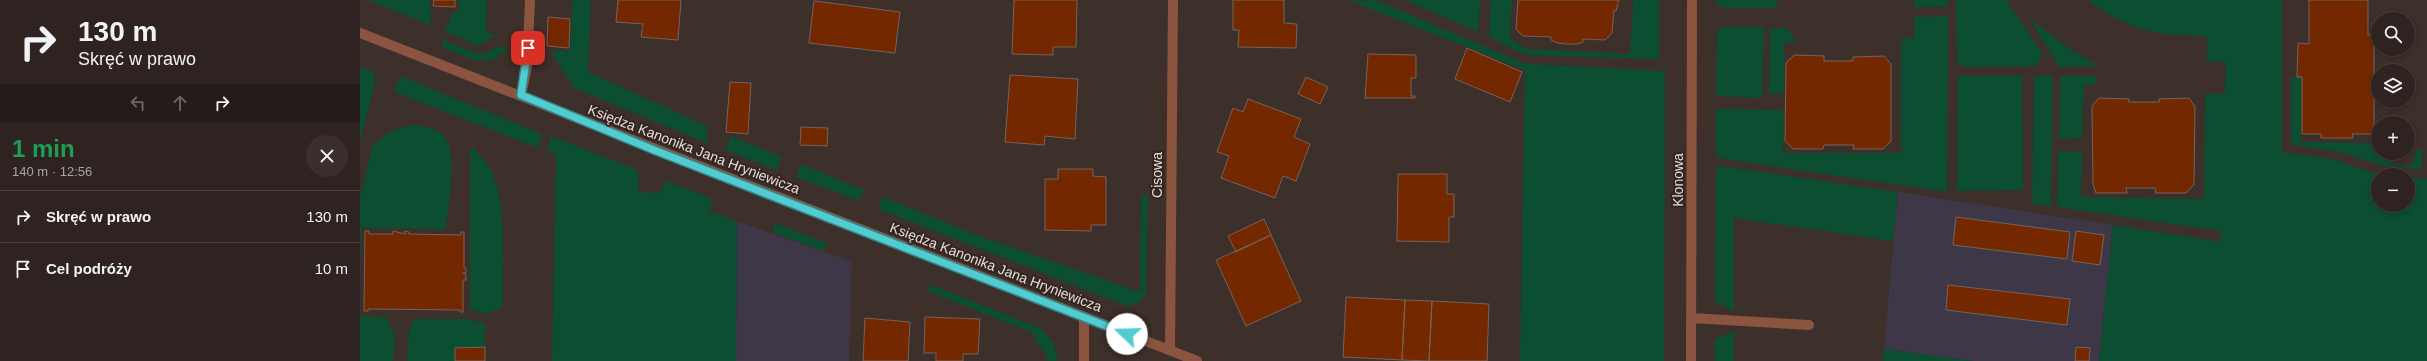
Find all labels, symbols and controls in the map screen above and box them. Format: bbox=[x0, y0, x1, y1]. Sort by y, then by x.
map controls bbox=[2371, 12, 2415, 212]
button: search bbox=[2371, 12, 2415, 56]
icon: right bbox=[12, 16, 64, 68]
text: 130 m bbox=[78, 16, 157, 47]
pin bbox=[511, 31, 545, 65]
icon: arrive bbox=[517, 37, 539, 59]
text: Skręć w prawo bbox=[78, 49, 196, 69]
button: layers bbox=[2371, 64, 2415, 108]
icon: left bbox=[127, 92, 149, 114]
icon: ahead bbox=[169, 92, 191, 114]
icon: right bbox=[211, 92, 233, 114]
street label: Księdza Kanonika Jana Hryniewicza bbox=[586, 101, 802, 197]
button: + bbox=[2371, 116, 2415, 160]
text: 1 min bbox=[12, 135, 75, 162]
button: close bbox=[306, 135, 348, 177]
street label: Cisowa bbox=[1149, 152, 1165, 198]
street label: Klonowa bbox=[1670, 153, 1686, 207]
text: 140 m · 12:56 bbox=[12, 164, 92, 179]
button: − bbox=[2371, 168, 2415, 212]
icon: right bbox=[12, 206, 34, 228]
text: Skręć w prawo bbox=[46, 208, 151, 225]
text: 130 m bbox=[306, 208, 348, 225]
street label: Księdza Kanonika Jana Hryniewicza bbox=[888, 219, 1104, 315]
icon: arrive bbox=[12, 258, 34, 280]
text: Cel podróży bbox=[46, 260, 132, 277]
text: 10 m bbox=[315, 260, 348, 277]
position arrow bbox=[1106, 313, 1148, 355]

